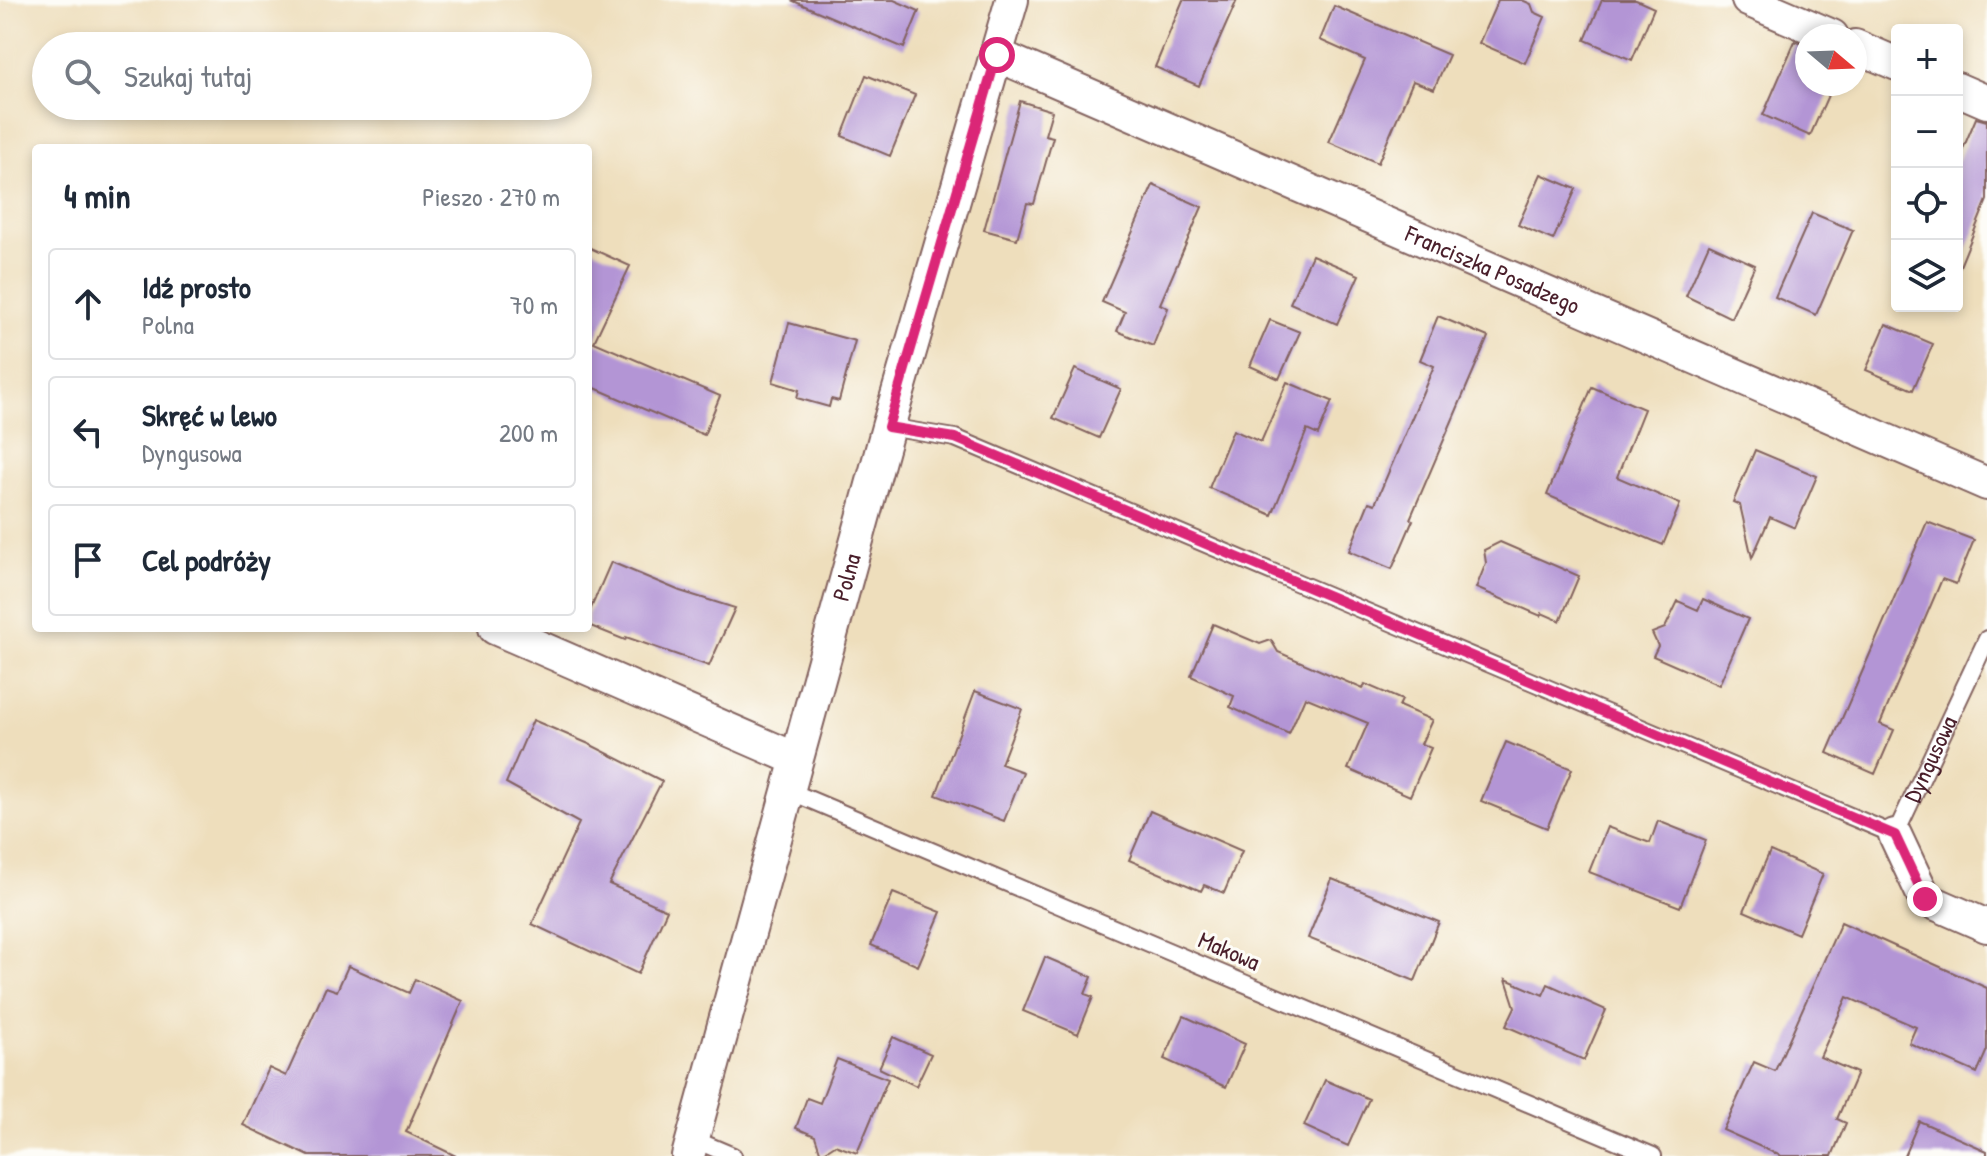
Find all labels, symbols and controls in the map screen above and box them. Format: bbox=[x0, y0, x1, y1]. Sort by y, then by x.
north arrow bbox=[1795, 24, 1867, 96]
map controls bbox=[1891, 24, 1963, 312]
button: + bbox=[1891, 24, 1963, 96]
search box bbox=[32, 32, 592, 120]
route start bbox=[979, 37, 1015, 73]
icon: search bbox=[60, 54, 104, 98]
text: Szukaj tutaj bbox=[124, 56, 252, 96]
button: − bbox=[1891, 96, 1963, 168]
button: locate bbox=[1891, 168, 1963, 240]
text: 4 min bbox=[64, 173, 131, 219]
text: Pieszo · 270 m bbox=[422, 179, 560, 214]
street label: Franciszka Posadzego bbox=[1400, 216, 1585, 321]
button: layers bbox=[1891, 240, 1963, 312]
text: Idź prosto bbox=[142, 267, 251, 307]
icon: ahead bbox=[66, 282, 110, 326]
text: 70 m bbox=[510, 287, 558, 322]
text: Polna bbox=[142, 307, 194, 342]
text: Skręć w lewo bbox=[142, 395, 277, 435]
icon: left bbox=[66, 410, 110, 454]
text: 200 m bbox=[499, 415, 558, 450]
text: Dyngusowa bbox=[142, 435, 242, 470]
icon: arrive bbox=[66, 538, 110, 582]
text: Cel podróży bbox=[142, 540, 271, 580]
street label: Polna bbox=[824, 550, 868, 604]
street label: Dyngusowa bbox=[1896, 710, 1964, 807]
route end bbox=[1907, 881, 1943, 917]
street label: Makowa bbox=[1194, 923, 1265, 977]

